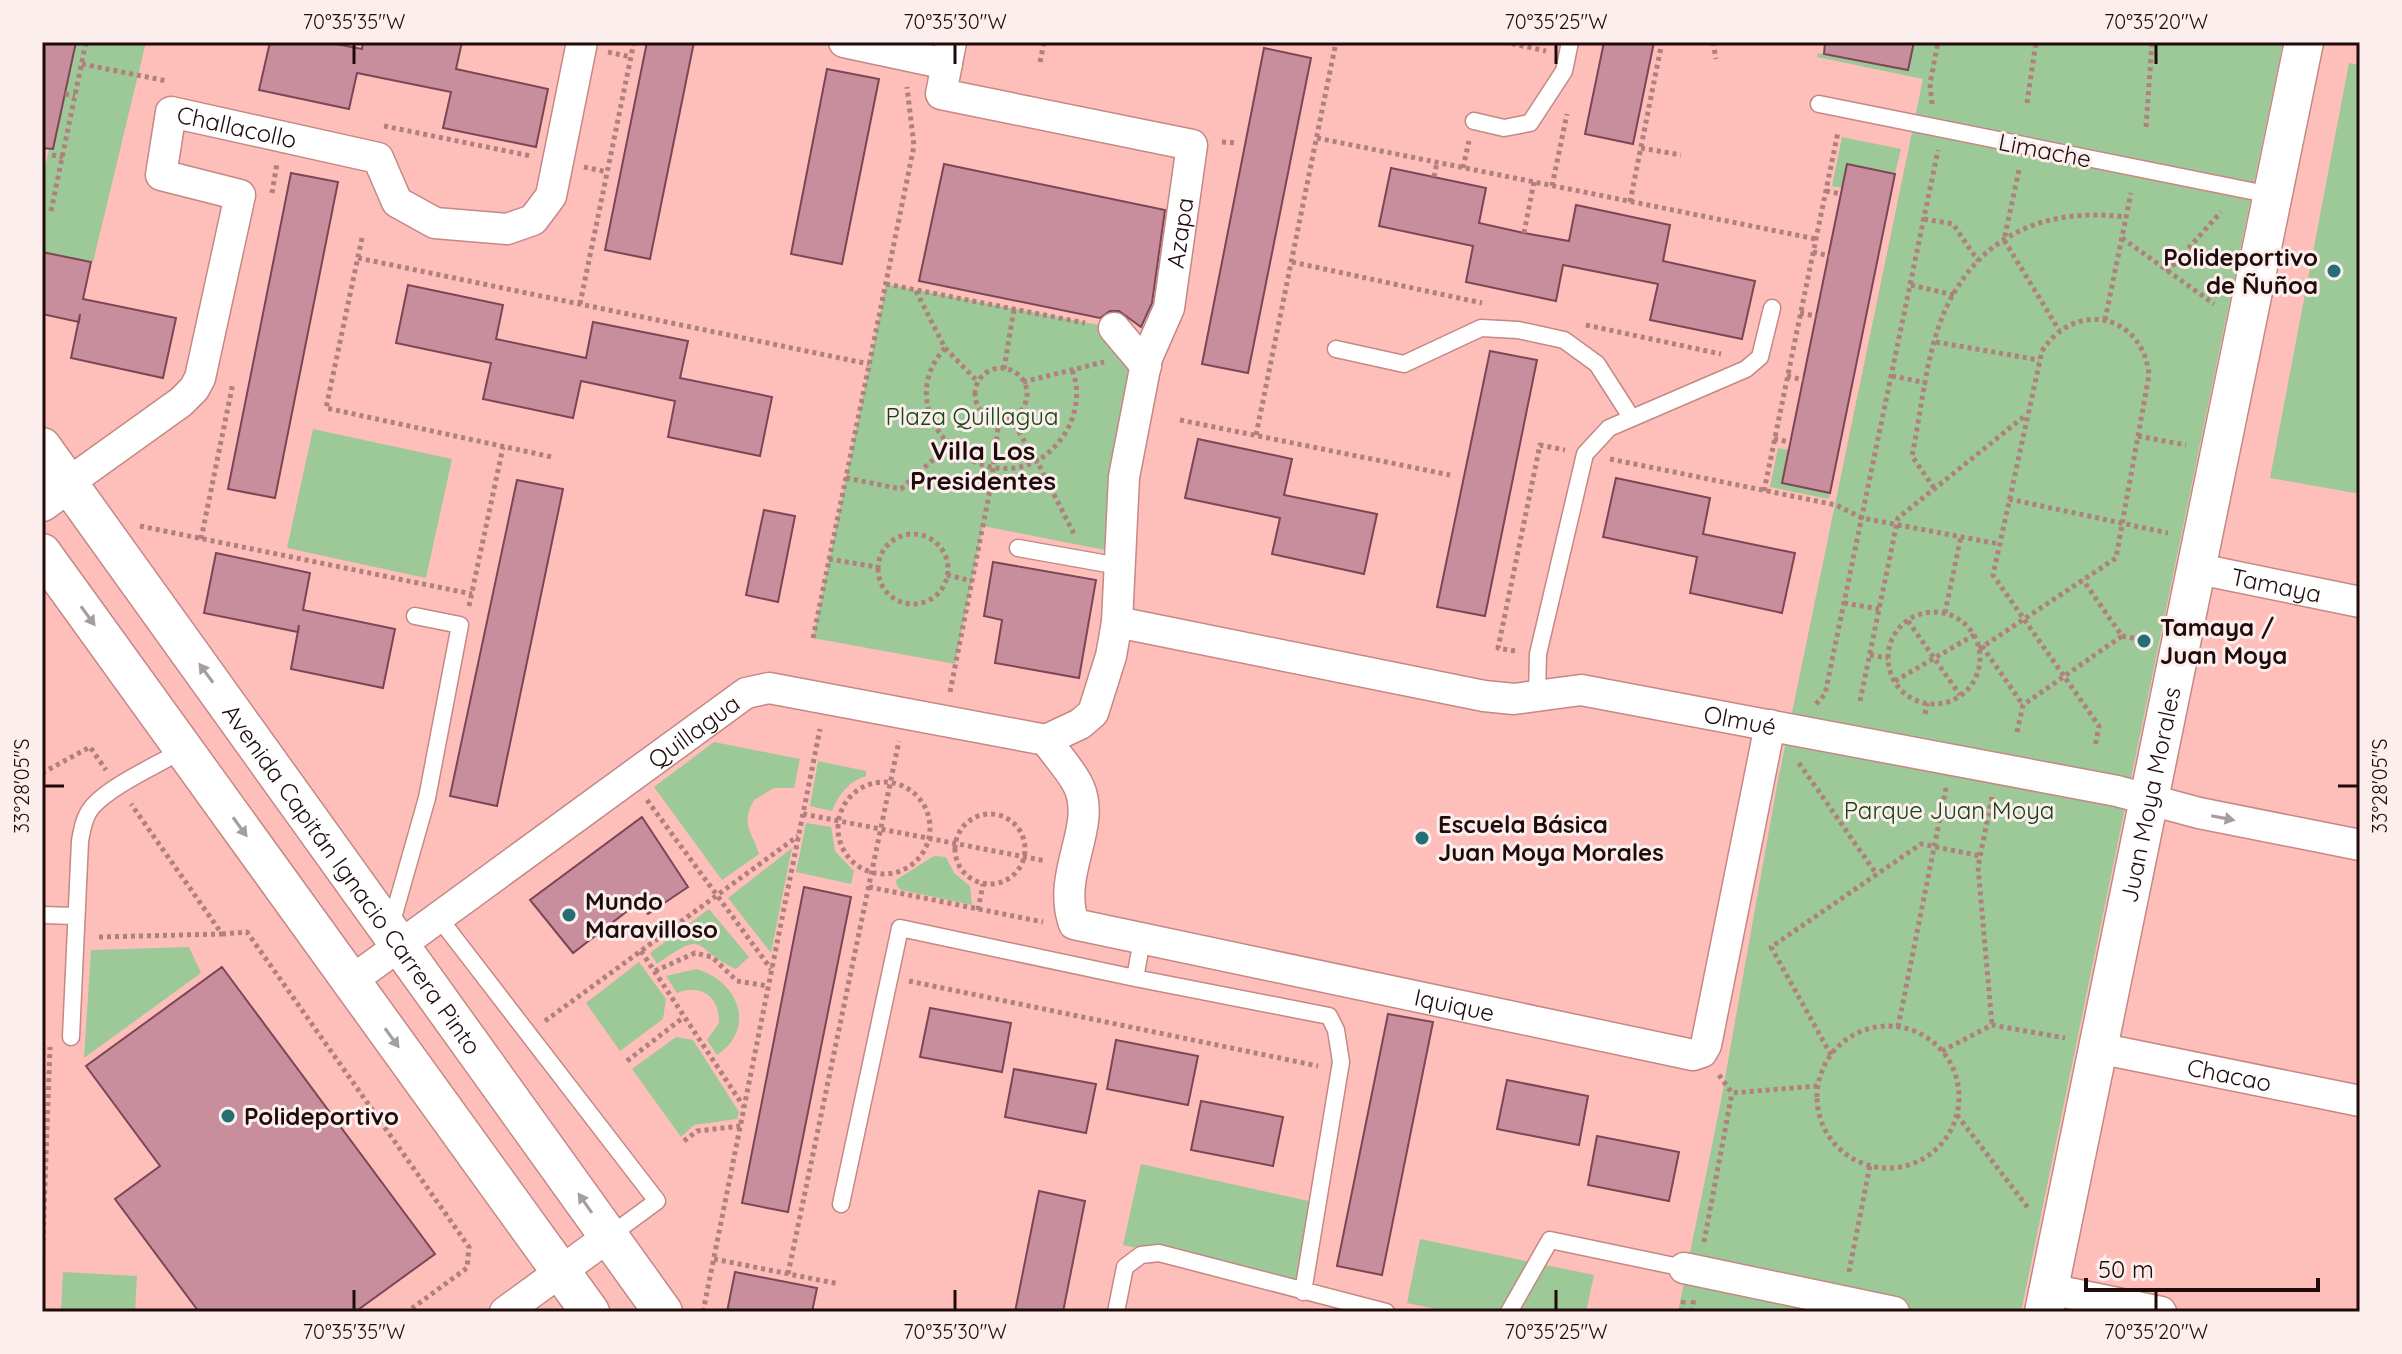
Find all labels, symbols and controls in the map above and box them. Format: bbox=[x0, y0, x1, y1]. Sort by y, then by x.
text: 70°35'35"W bbox=[303, 9, 405, 34]
text: 70°35'30"W bbox=[903, 9, 1007, 34]
text: 70°35'25"W bbox=[1505, 9, 1608, 34]
text: 70°35'20"W bbox=[2104, 9, 2208, 34]
street label: Challacollo bbox=[174, 99, 300, 154]
street label: Limache bbox=[1996, 126, 2094, 174]
street label: Azapa bbox=[1160, 196, 1199, 270]
place label: Polideportivo de Ñuñoa bbox=[2163, 242, 2318, 300]
marker: Polideportivo de Ñuñoa bbox=[2325, 262, 2343, 280]
park label: Plaza Quillagua bbox=[886, 401, 1058, 431]
district label: Villa Los Presidentes bbox=[910, 434, 1056, 497]
street label: Tamaya bbox=[2229, 561, 2324, 609]
one-way arrow bbox=[79, 605, 95, 626]
place label: Tamaya / Juan Moya bbox=[2160, 612, 2287, 670]
marker: Tamaya / Juan Moya bbox=[2135, 632, 2153, 650]
one-way arrow bbox=[199, 662, 214, 683]
street label: Juan Moya Morales bbox=[2113, 684, 2187, 905]
street label: Quillagua bbox=[642, 688, 745, 775]
street label: Avenida Capitán Ignacio Carrera Pinto bbox=[216, 698, 488, 1060]
street label: Olmué bbox=[1701, 698, 1779, 741]
text: 33°28'05"S bbox=[9, 738, 34, 834]
text: 33°28'05"S bbox=[2367, 738, 2392, 834]
park label: Parque Juan Moya bbox=[1844, 795, 2054, 825]
place label: Escuela Básica Juan Moya Morales bbox=[1438, 809, 1664, 867]
one-way arrow bbox=[2211, 812, 2236, 824]
one-way arrow bbox=[232, 816, 247, 837]
marker: Escuela Básica Juan Moya Morales bbox=[1413, 829, 1431, 847]
place label: Mundo Maravilloso bbox=[585, 886, 718, 944]
marker: Mundo Maravilloso bbox=[560, 906, 578, 924]
street label: Iquique bbox=[1412, 981, 1497, 1028]
one-way arrow bbox=[384, 1027, 399, 1048]
street label: Chacao bbox=[2185, 1051, 2274, 1098]
place label: Polideportivo bbox=[244, 1101, 399, 1131]
marker: Polideportivo bbox=[219, 1107, 237, 1125]
one-way arrow bbox=[578, 1193, 593, 1214]
scale bar bbox=[2086, 1242, 2318, 1292]
text: 50 m bbox=[2098, 1254, 2154, 1284]
text: 70°35'35"W bbox=[303, 1319, 405, 1344]
text: 70°35'30"W bbox=[903, 1319, 1007, 1344]
text: 70°35'25"W bbox=[1505, 1319, 1608, 1344]
text: 70°35'20"W bbox=[2104, 1319, 2208, 1344]

